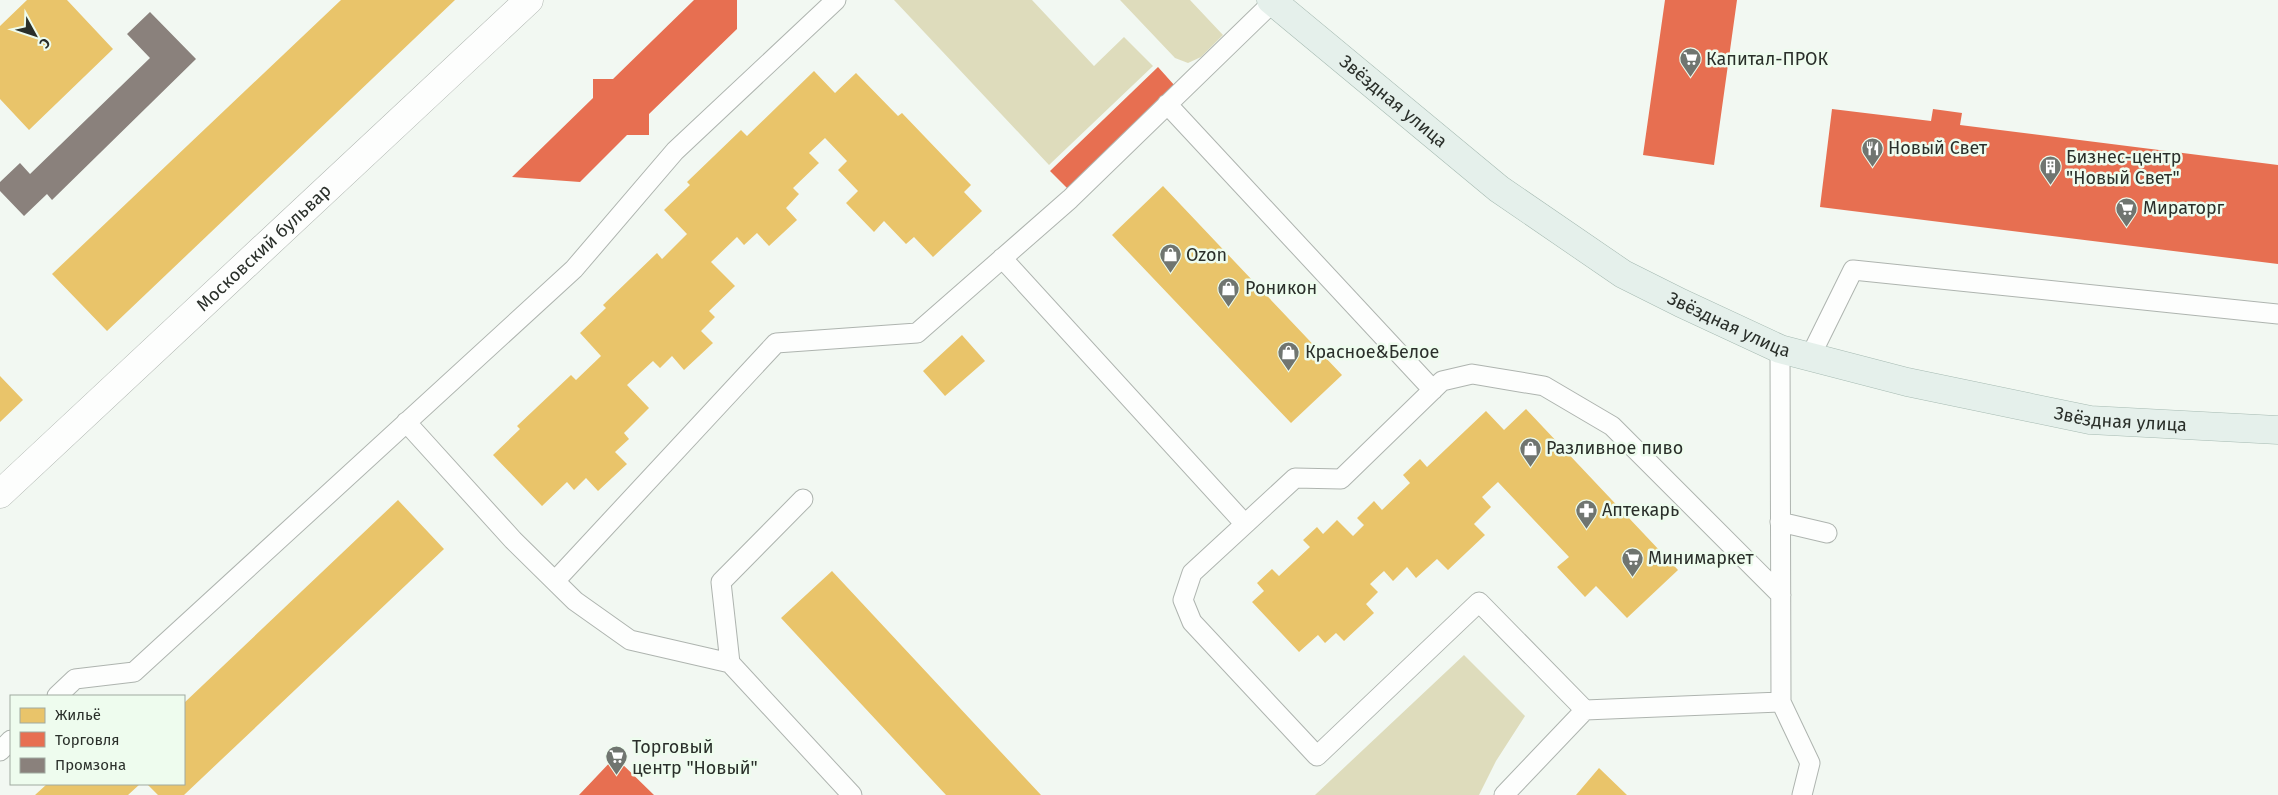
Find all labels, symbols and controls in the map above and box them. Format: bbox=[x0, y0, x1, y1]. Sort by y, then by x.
north arrow bbox=[10, 10, 60, 60]
text: С bbox=[35, 34, 54, 52]
supermarket icon: Капитал-ПРОК bbox=[1678, 47, 1702, 78]
place label: Капитал-ПРОК bbox=[1706, 48, 1829, 70]
street label: Звёздная улица bbox=[1335, 51, 1452, 152]
restaurant icon: Новый Свет bbox=[1860, 136, 1884, 167]
place label: Новый Свет bbox=[1888, 137, 1988, 159]
place label: Бизнес-центр "Новый Свет" bbox=[2066, 146, 2181, 189]
building icon: Бизнес-центр "Новый Свет" bbox=[2038, 155, 2062, 186]
street label: Московский бульвар bbox=[192, 179, 336, 316]
supermarket icon: Мираторг bbox=[2115, 196, 2139, 227]
place label: Мираторг bbox=[2143, 197, 2225, 219]
shop icon: Ozon bbox=[1158, 243, 1182, 274]
place label: Ozon bbox=[1186, 244, 1227, 266]
shop icon: Роникон bbox=[1217, 276, 1241, 307]
place label: Роникон bbox=[1245, 277, 1317, 299]
street label: Звёздная улица bbox=[1664, 287, 1793, 362]
shop icon: Красное&Белое bbox=[1277, 340, 1301, 371]
place label: Красное&Белое bbox=[1305, 341, 1439, 363]
street label: Звёздная улица bbox=[2052, 402, 2187, 436]
shop icon: Разливное пиво bbox=[1518, 436, 1542, 467]
place label: Разливное пиво bbox=[1546, 437, 1683, 459]
pharmacy icon: Аптекарь bbox=[1574, 498, 1598, 529]
place label: Аптекарь bbox=[1602, 499, 1679, 521]
supermarket icon: Минимаркет bbox=[1620, 546, 1644, 577]
place label: Минимаркет bbox=[1648, 547, 1754, 569]
legend bbox=[10, 695, 185, 785]
text: Жильё bbox=[55, 706, 101, 724]
text: Торговля bbox=[55, 731, 120, 749]
place label: Торговый центр "Новый" bbox=[632, 736, 758, 779]
supermarket icon: Торговый центр "Новый" bbox=[604, 745, 628, 776]
text: Промзона bbox=[55, 756, 126, 774]

